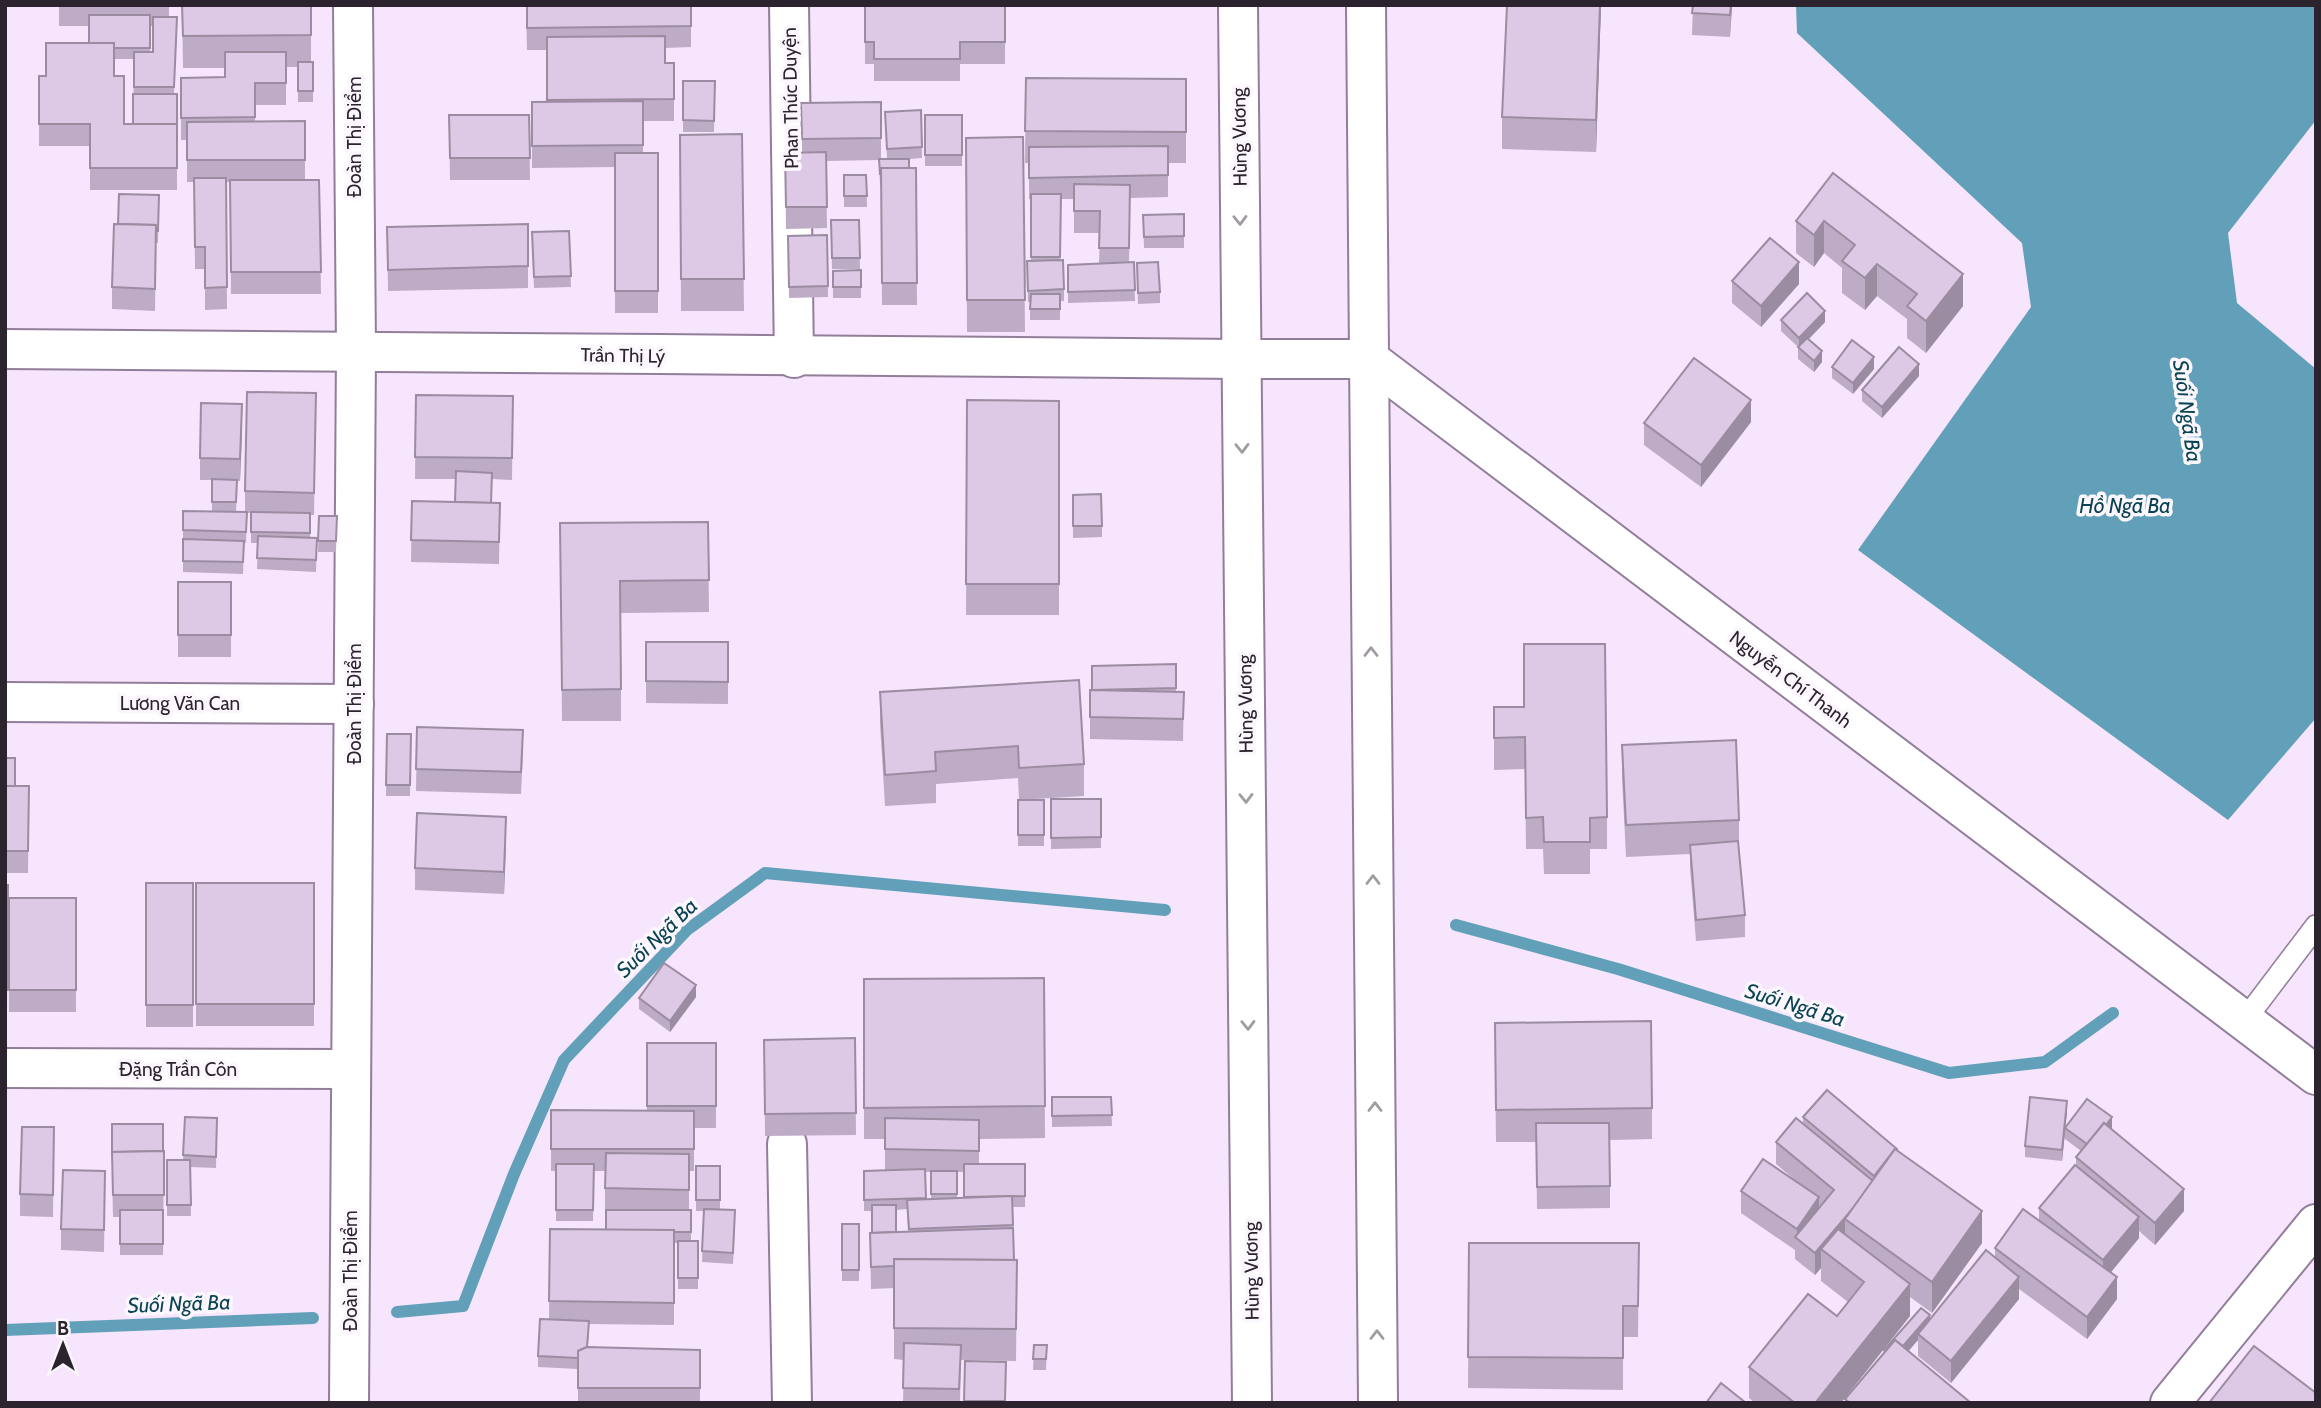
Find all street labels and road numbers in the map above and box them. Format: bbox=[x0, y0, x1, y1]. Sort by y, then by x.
street label: Phan Thúc Duyện bbox=[778, 27, 803, 169]
street label: Đoàn Thị Điểm bbox=[343, 76, 366, 198]
street label: Hùng Vương bbox=[1227, 87, 1252, 187]
street label: Trần Thị Lý bbox=[580, 343, 666, 368]
street label: Nguyễn Chí Thanh bbox=[1725, 626, 1856, 733]
street label: Đoàn Thị Điểm bbox=[343, 643, 366, 765]
street label: Hùng Vương bbox=[1233, 654, 1258, 754]
street label: Lương Văn Can bbox=[120, 692, 240, 715]
street label: Đặng Trần Côn bbox=[119, 1058, 237, 1081]
street label: Đoàn Thị Điểm bbox=[339, 1210, 362, 1332]
street label: Hùng Vương bbox=[1239, 1221, 1264, 1321]

